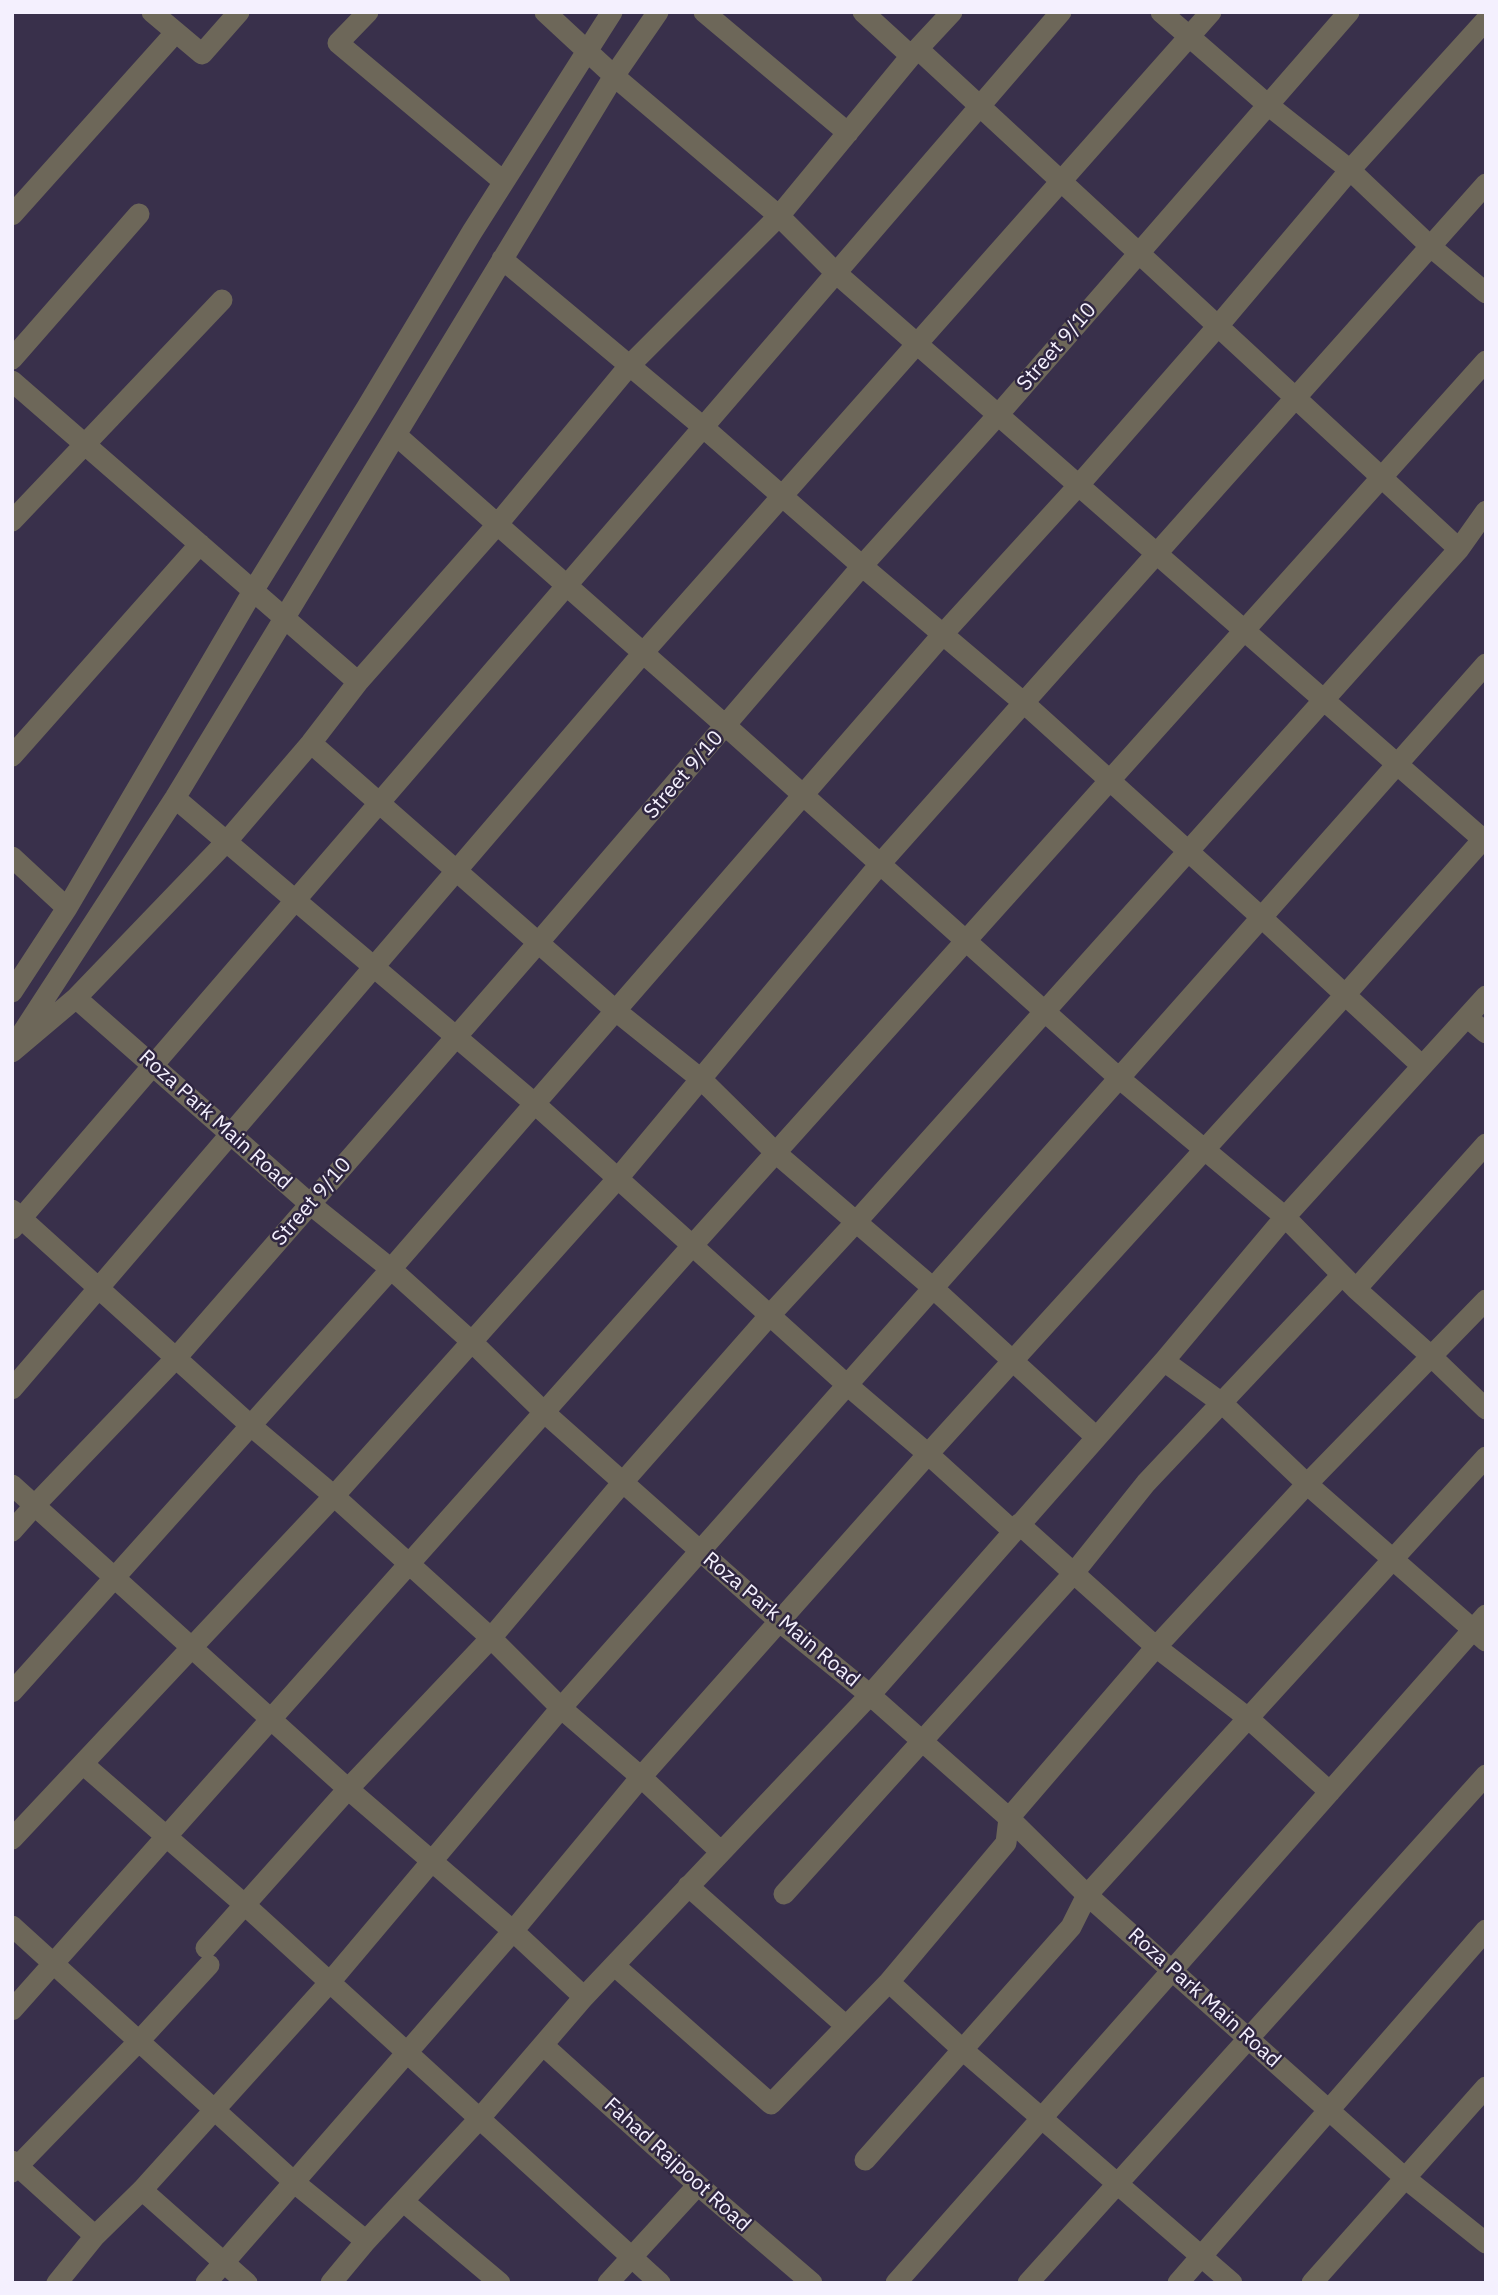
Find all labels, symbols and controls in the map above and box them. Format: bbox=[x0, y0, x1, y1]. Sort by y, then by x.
street label: Street 9/10 bbox=[1012, 298, 1102, 396]
street label: Street 9/10 bbox=[639, 726, 729, 824]
street label: Roza Park Main Road bbox=[133, 1045, 297, 1195]
street label: Street 9/10 bbox=[267, 1153, 357, 1251]
street label: Roza Park Main Road bbox=[698, 1547, 864, 1693]
street label: Roza Park Main Road bbox=[1122, 1923, 1286, 2073]
street label: Fahad Rajpoot Road bbox=[599, 2093, 755, 2237]

